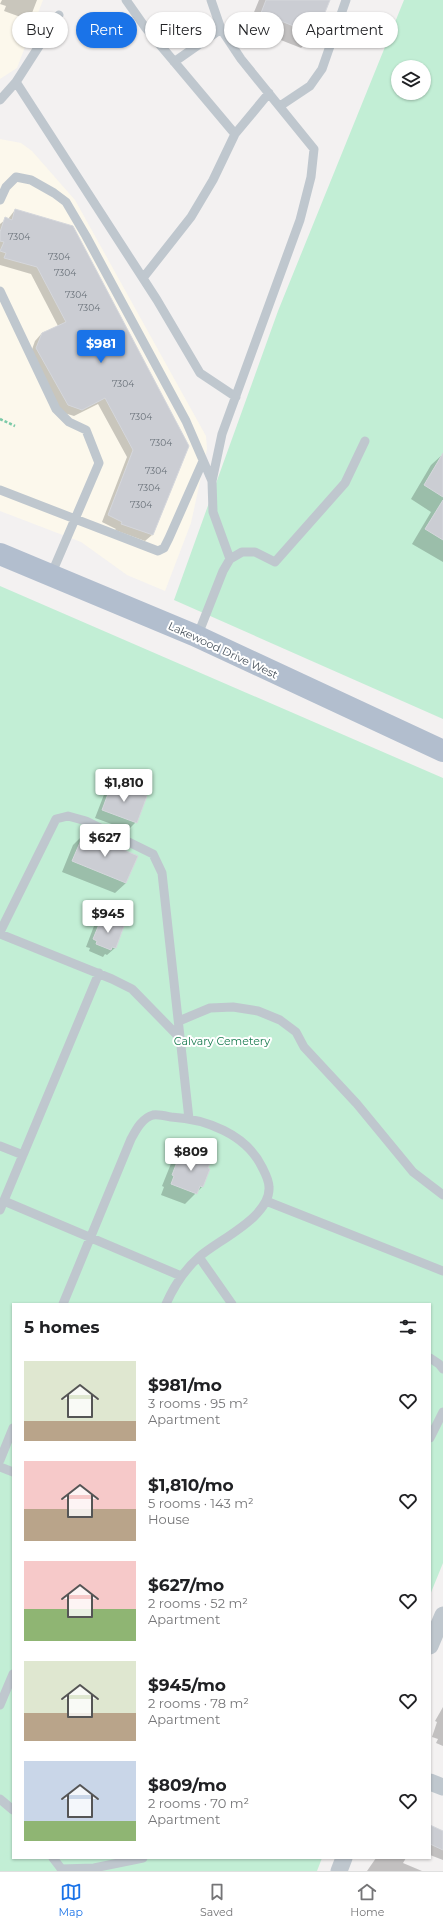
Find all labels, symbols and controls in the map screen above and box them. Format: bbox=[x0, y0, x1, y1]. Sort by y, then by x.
chip: Buy bbox=[12, 12, 68, 48]
chip: Rent bbox=[76, 12, 137, 48]
chip: Filters bbox=[145, 12, 216, 48]
chip: New bbox=[224, 12, 284, 48]
chip: Apartment bbox=[292, 12, 398, 48]
map controls bbox=[391, 60, 431, 100]
button: layers bbox=[391, 60, 431, 100]
house number: 7304 bbox=[8, 231, 30, 242]
house number: 7304 bbox=[48, 251, 70, 262]
house number: 7304 bbox=[54, 267, 76, 278]
house number: 7304 bbox=[65, 289, 87, 300]
house number: 7304 bbox=[78, 302, 100, 313]
pin: $981 bbox=[77, 330, 125, 364]
text: $981 bbox=[86, 335, 116, 351]
house number: 7304 bbox=[112, 378, 134, 389]
house number: 7304 bbox=[130, 411, 152, 422]
house number: 7304 bbox=[150, 437, 172, 448]
house number: 7304 bbox=[145, 465, 167, 476]
house number: 7304 bbox=[138, 482, 160, 493]
house number: 7304 bbox=[130, 499, 152, 510]
street label: Lakewood Drive West bbox=[166, 618, 280, 682]
pin: $1,810 bbox=[91, 769, 157, 803]
text: $1,810 bbox=[104, 774, 144, 790]
pin: $627 bbox=[81, 824, 129, 858]
text: $627 bbox=[89, 829, 121, 845]
pin: $945 bbox=[84, 900, 132, 934]
text: $945 bbox=[91, 905, 125, 921]
park label: Calvary Cemetery bbox=[174, 1034, 270, 1048]
pin: $809 bbox=[167, 1138, 215, 1172]
text: $809 bbox=[174, 1143, 208, 1159]
icon: filters bbox=[397, 1316, 419, 1338]
text: 5 homes bbox=[24, 1317, 100, 1337]
text: $981/mo bbox=[148, 1375, 222, 1395]
icon: home bbox=[56, 1377, 104, 1425]
icon: heart bbox=[397, 1390, 419, 1412]
text: 3 rooms · 95 m² bbox=[148, 1395, 248, 1411]
text: Apartment bbox=[148, 1411, 220, 1427]
text: $1,810/mo bbox=[148, 1475, 234, 1495]
icon: home bbox=[56, 1477, 104, 1525]
icon: heart bbox=[397, 1490, 419, 1512]
text: 5 rooms · 143 m² bbox=[148, 1495, 254, 1511]
text: House bbox=[148, 1511, 190, 1527]
text: $627/mo bbox=[148, 1575, 224, 1595]
icon: home bbox=[56, 1577, 104, 1625]
icon: heart bbox=[397, 1590, 419, 1612]
text: 2 rooms · 52 m² bbox=[148, 1595, 248, 1611]
text: Apartment bbox=[148, 1611, 220, 1627]
text: $945/mo bbox=[148, 1675, 226, 1695]
icon: home bbox=[56, 1677, 104, 1725]
icon: heart bbox=[397, 1690, 419, 1712]
text: 2 rooms · 78 m² bbox=[148, 1695, 249, 1711]
text: Apartment bbox=[148, 1711, 220, 1727]
text: $809/mo bbox=[148, 1775, 227, 1795]
icon: home bbox=[56, 1777, 104, 1825]
icon: heart bbox=[397, 1790, 419, 1812]
text: 2 rooms · 70 m² bbox=[148, 1795, 249, 1811]
text: Apartment bbox=[148, 1811, 220, 1827]
tab: Map bbox=[59, 1881, 83, 1919]
tab: Saved bbox=[200, 1881, 233, 1919]
tab: Home bbox=[350, 1881, 384, 1919]

